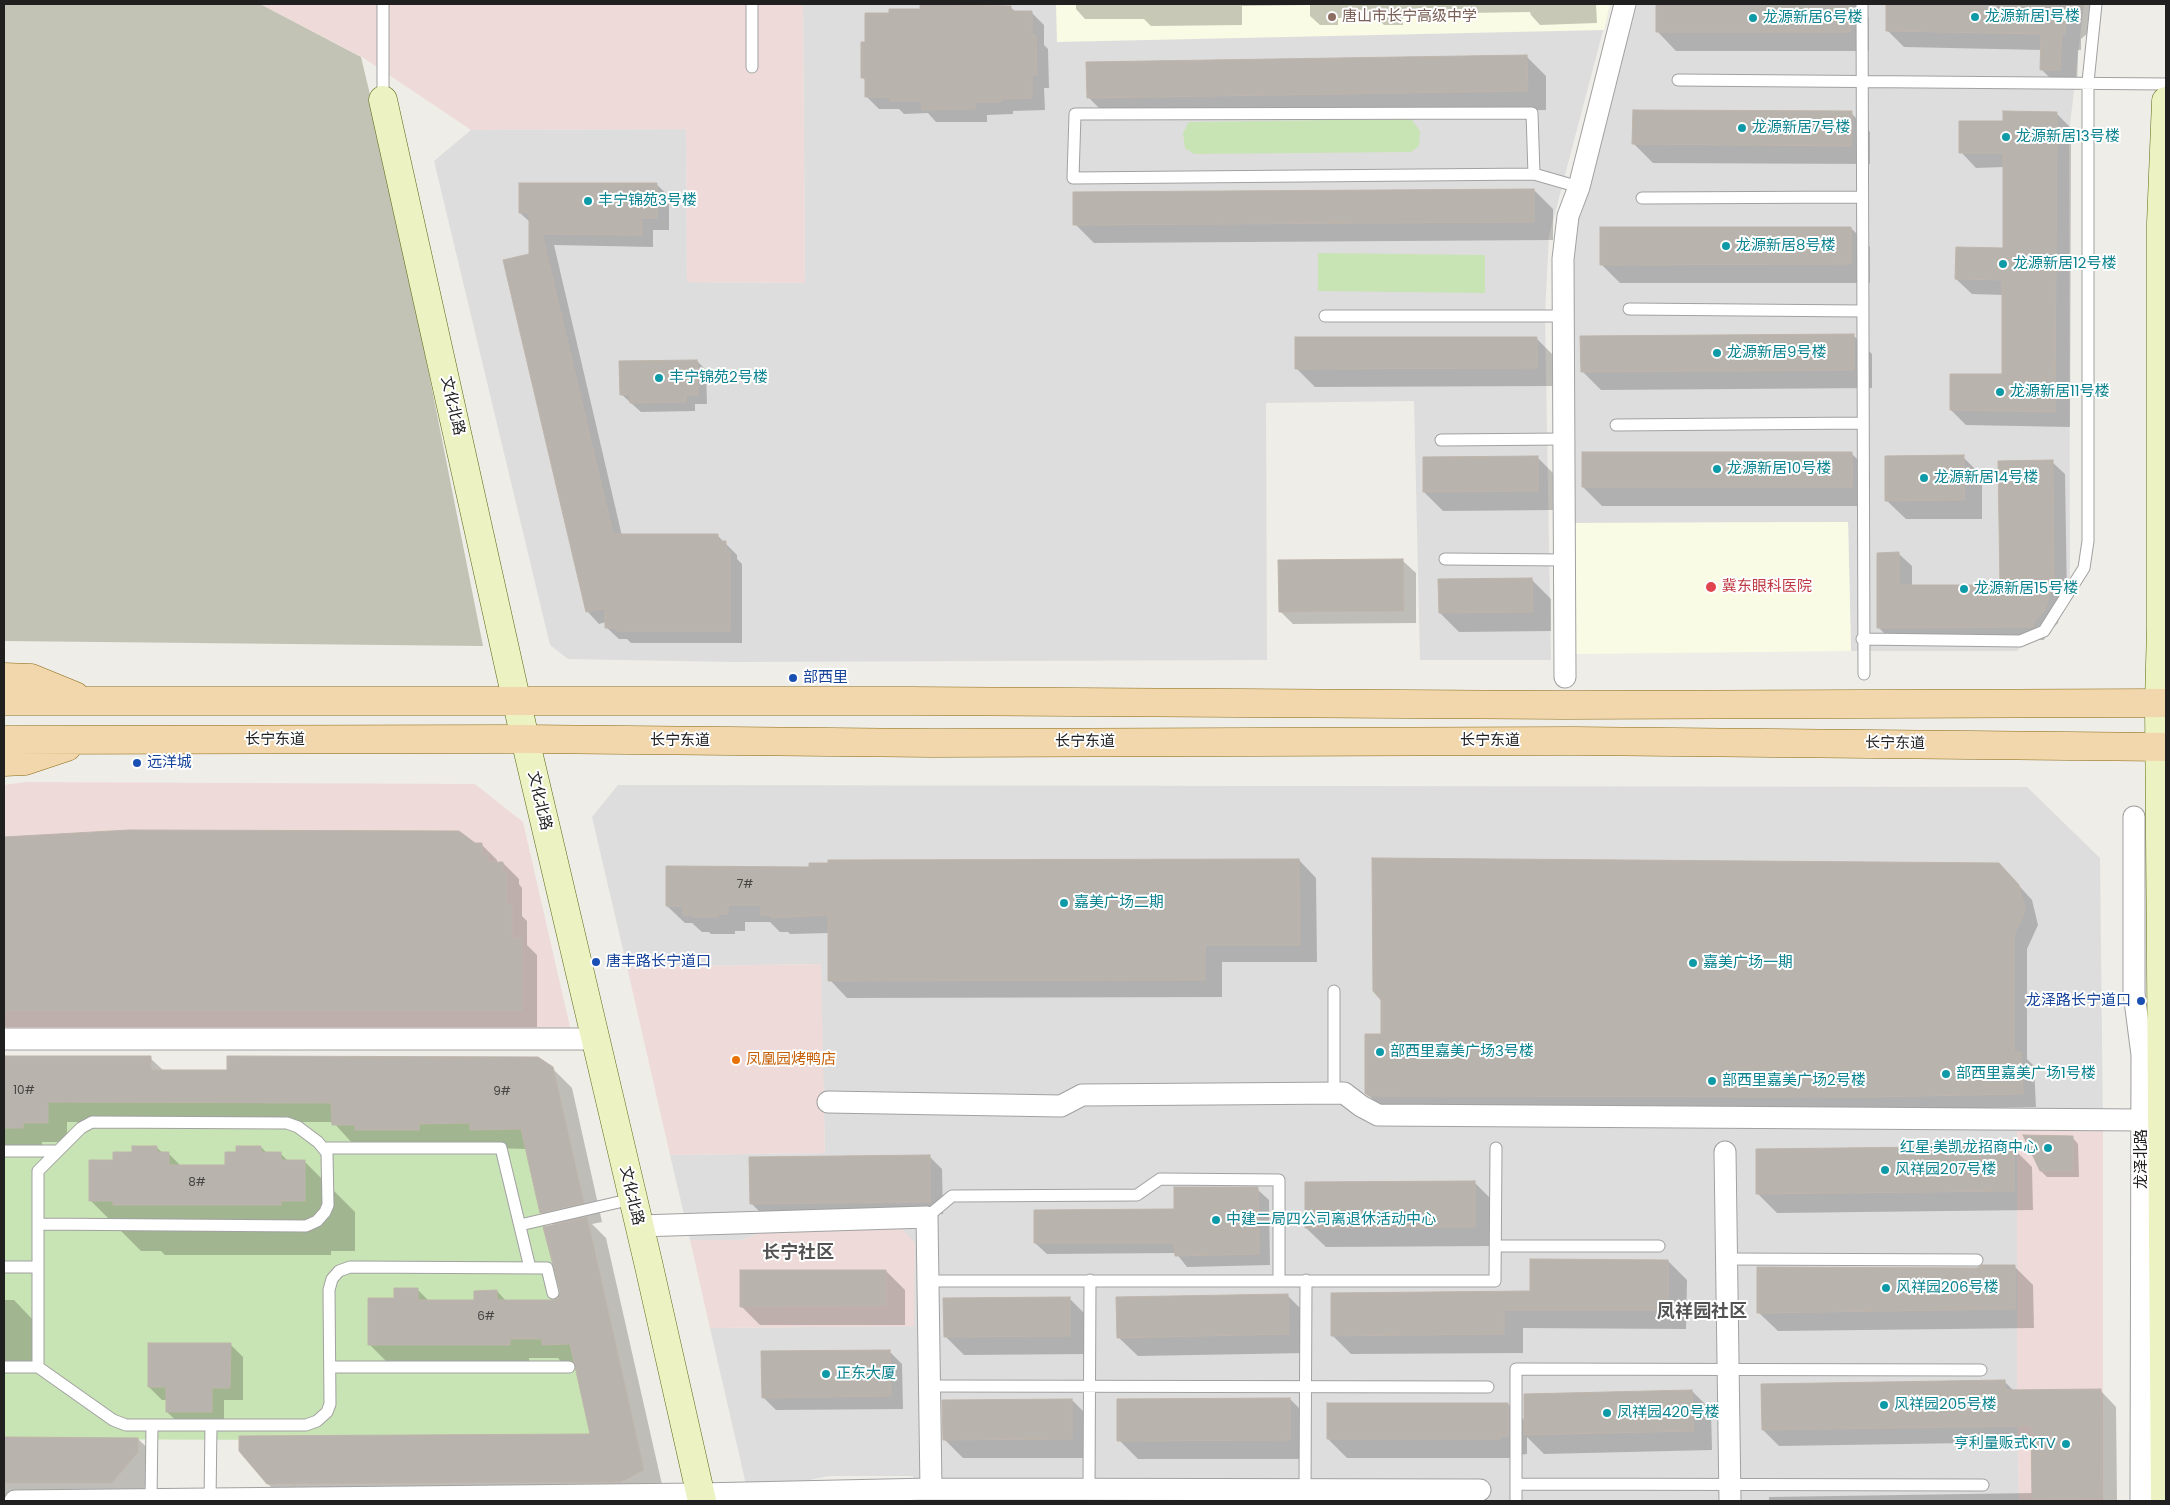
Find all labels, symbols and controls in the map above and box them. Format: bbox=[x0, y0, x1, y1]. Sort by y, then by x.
place label: 唐山市长宁高级中学 bbox=[1342, 8, 1477, 26]
place label: 龙源新居1号楼 bbox=[1985, 8, 2080, 26]
place label: 龙源新居6号楼 bbox=[1763, 9, 1863, 27]
marker: 唐山市长宁高级中学 bbox=[1326, 11, 1338, 23]
marker: 龙源新居1号楼 bbox=[1969, 11, 1981, 23]
marker: 龙源新居6号楼 bbox=[1747, 12, 1759, 24]
place label: 龙源新居7号楼 bbox=[1752, 119, 1850, 137]
marker: 龙源新居7号楼 bbox=[1736, 122, 1748, 134]
place label: 龙源新居13号楼 bbox=[2016, 128, 2120, 146]
marker: 龙源新居13号楼 bbox=[2000, 131, 2012, 143]
place label: 丰宁锦苑3号楼 bbox=[598, 192, 697, 210]
marker: 丰宁锦苑3号楼 bbox=[582, 195, 594, 207]
place label: 龙源新居8号楼 bbox=[1736, 237, 1835, 255]
marker: 龙源新居8号楼 bbox=[1720, 240, 1732, 252]
place label: 龙源新居12号楼 bbox=[2013, 255, 2116, 273]
marker: 龙源新居12号楼 bbox=[1997, 258, 2009, 270]
place label: 龙源新居9号楼 bbox=[1727, 344, 1826, 362]
marker: 龙源新居9号楼 bbox=[1711, 347, 1723, 359]
place label: 丰宁锦苑2号楼 bbox=[669, 369, 768, 387]
marker: 丰宁锦苑2号楼 bbox=[653, 372, 665, 384]
street label: 文化北路 bbox=[436, 375, 468, 437]
place label: 龙源新居11号楼 bbox=[2010, 383, 2110, 401]
marker: 龙源新居11号楼 bbox=[1994, 386, 2006, 398]
place label: 龙源新居10号楼 bbox=[1727, 460, 1831, 478]
marker: 龙源新居10号楼 bbox=[1711, 463, 1723, 475]
place label: 龙源新居14号楼 bbox=[1934, 469, 2038, 487]
marker: 龙源新居14号楼 bbox=[1918, 472, 1930, 484]
place label: 冀东眼科医院 bbox=[1722, 578, 1812, 596]
marker: 冀东眼科医院 bbox=[1704, 580, 1718, 594]
place label: 龙源新居15号楼 bbox=[1974, 580, 2078, 598]
marker: 龙源新居15号楼 bbox=[1958, 583, 1970, 595]
place label: 部西里 bbox=[803, 669, 848, 687]
marker: 部西里 bbox=[787, 672, 799, 684]
street label: 长宁东道 bbox=[245, 731, 305, 749]
street label: 长宁东道 bbox=[650, 732, 710, 750]
street label: 长宁东道 bbox=[1460, 732, 1520, 750]
street label: 长宁东道 bbox=[1055, 733, 1115, 751]
street label: 长宁东道 bbox=[1865, 734, 1925, 754]
place label: 远洋城 bbox=[147, 754, 192, 772]
marker: 远洋城 bbox=[131, 757, 143, 769]
street label: 文化北路 bbox=[523, 770, 555, 832]
house number: 7# bbox=[737, 878, 753, 892]
place label: 嘉美广场二期 bbox=[1074, 894, 1164, 912]
marker: 嘉美广场二期 bbox=[1058, 897, 1070, 909]
place label: 唐丰路长宁道口 bbox=[606, 953, 711, 971]
place label: 嘉美广场一期 bbox=[1703, 954, 1793, 972]
marker: 唐丰路长宁道口 bbox=[590, 956, 602, 968]
marker: 嘉美广场一期 bbox=[1687, 957, 1699, 969]
place label: 龙泽路长宁道口 bbox=[2026, 992, 2131, 1010]
marker: 龙泽路长宁道口 bbox=[2135, 995, 2147, 1007]
place label: 部西里嘉美广场3号楼 bbox=[1390, 1043, 1534, 1061]
marker: 部西里嘉美广场3号楼 bbox=[1374, 1046, 1386, 1058]
place label: 凤凰园烤鸭店 bbox=[746, 1051, 836, 1069]
marker: 凤凰园烤鸭店 bbox=[730, 1054, 742, 1066]
place label: 部西里嘉美广场1号楼 bbox=[1956, 1065, 2096, 1083]
marker: 部西里嘉美广场1号楼 bbox=[1940, 1068, 1952, 1080]
place label: 部西里嘉美广场2号楼 bbox=[1722, 1072, 1866, 1090]
marker: 部西里嘉美广场2号楼 bbox=[1706, 1075, 1718, 1087]
house number: 10# bbox=[13, 1084, 35, 1098]
house number: 9# bbox=[493, 1085, 511, 1099]
street label: 龙泽北路 bbox=[2133, 1129, 2151, 1189]
place label: 红星·美凯龙招商中心 bbox=[1900, 1139, 2038, 1157]
marker: 红星·美凯龙招商中心 bbox=[2042, 1142, 2054, 1154]
place label: 风祥园207号楼 bbox=[1895, 1161, 1996, 1179]
marker: 风祥园207号楼 bbox=[1879, 1164, 1891, 1176]
street label: 文化北路 bbox=[615, 1165, 647, 1227]
house number: 8# bbox=[188, 1176, 206, 1190]
place label: 中建二局四公司离退休活动中心 bbox=[1226, 1211, 1436, 1229]
marker: 中建二局四公司离退休活动中心 bbox=[1210, 1214, 1222, 1226]
district label: 长宁社区 bbox=[762, 1242, 834, 1264]
place label: 风祥园206号楼 bbox=[1896, 1279, 1999, 1297]
marker: 风祥园206号楼 bbox=[1880, 1282, 1892, 1294]
district label: 凤祥园社区 bbox=[1657, 1301, 1747, 1323]
house number: 6# bbox=[477, 1310, 495, 1324]
place label: 正东大厦 bbox=[836, 1365, 896, 1383]
marker: 正东大厦 bbox=[820, 1368, 832, 1380]
place label: 风祥园205号楼 bbox=[1894, 1396, 1996, 1414]
marker: 风祥园205号楼 bbox=[1878, 1399, 1890, 1411]
place label: 凤祥园420号楼 bbox=[1617, 1404, 1719, 1422]
marker: 凤祥园420号楼 bbox=[1601, 1407, 1613, 1419]
place label: 亨利量贩式KTV bbox=[1954, 1435, 2056, 1453]
marker: 亨利量贩式KTV bbox=[2060, 1438, 2072, 1450]

